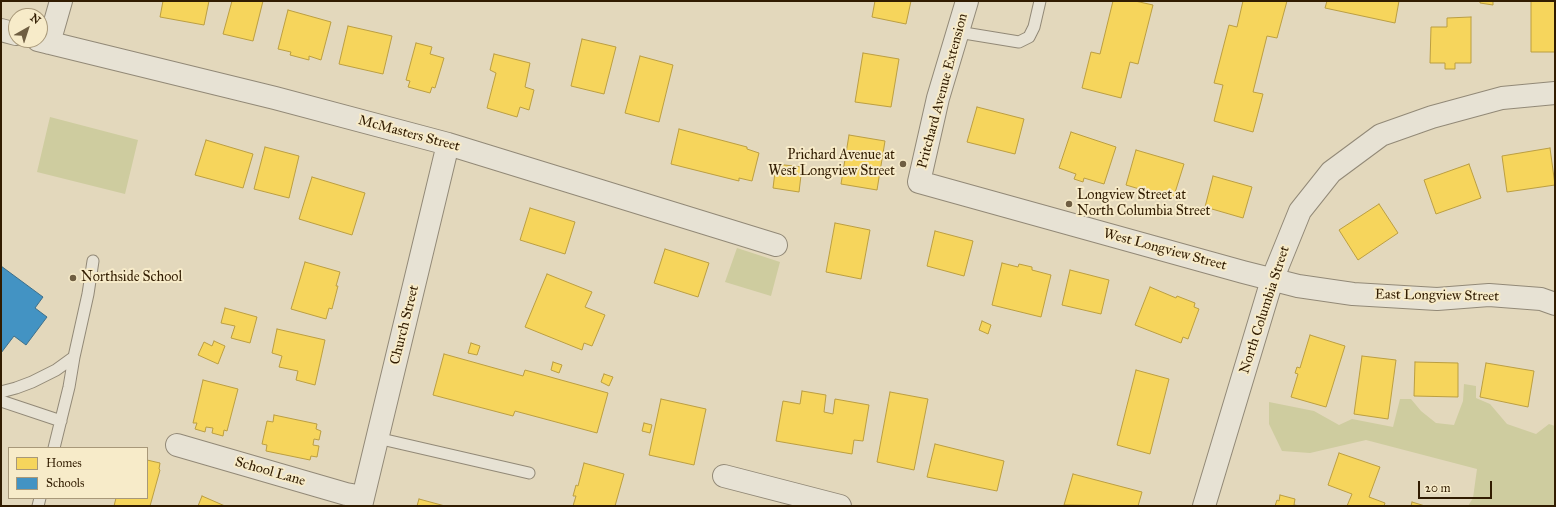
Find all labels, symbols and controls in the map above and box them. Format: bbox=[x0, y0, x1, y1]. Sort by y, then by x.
north arrow bbox=[8, 8, 48, 48]
text: N bbox=[28, 11, 43, 27]
street label: Pritchard Avenue Extension bbox=[914, 12, 972, 170]
street label: McMasters Street bbox=[356, 112, 462, 156]
place label: Prichard Avenue at West Longview Street bbox=[768, 148, 895, 180]
marker: Prichard Avenue at West Longview Street bbox=[898, 159, 908, 169]
place label: Longview Street at North Columbia Street bbox=[1077, 188, 1211, 220]
marker: Longview Street at North Columbia Street bbox=[1064, 199, 1074, 209]
street label: West Longview Street bbox=[1102, 225, 1228, 275]
street label: North Columbia Street bbox=[1236, 244, 1294, 376]
place label: Northside School bbox=[81, 270, 182, 286]
marker: Northside School bbox=[68, 273, 78, 283]
street label: Church Street bbox=[387, 283, 423, 367]
street label: East Longview Street bbox=[1375, 287, 1499, 305]
legend bbox=[8, 447, 148, 499]
street label: School Lane bbox=[233, 454, 307, 490]
text: Homes bbox=[46, 456, 82, 470]
scale bar bbox=[1420, 473, 1494, 499]
text: Schools bbox=[46, 476, 84, 490]
text: 20 m bbox=[1425, 481, 1451, 495]

